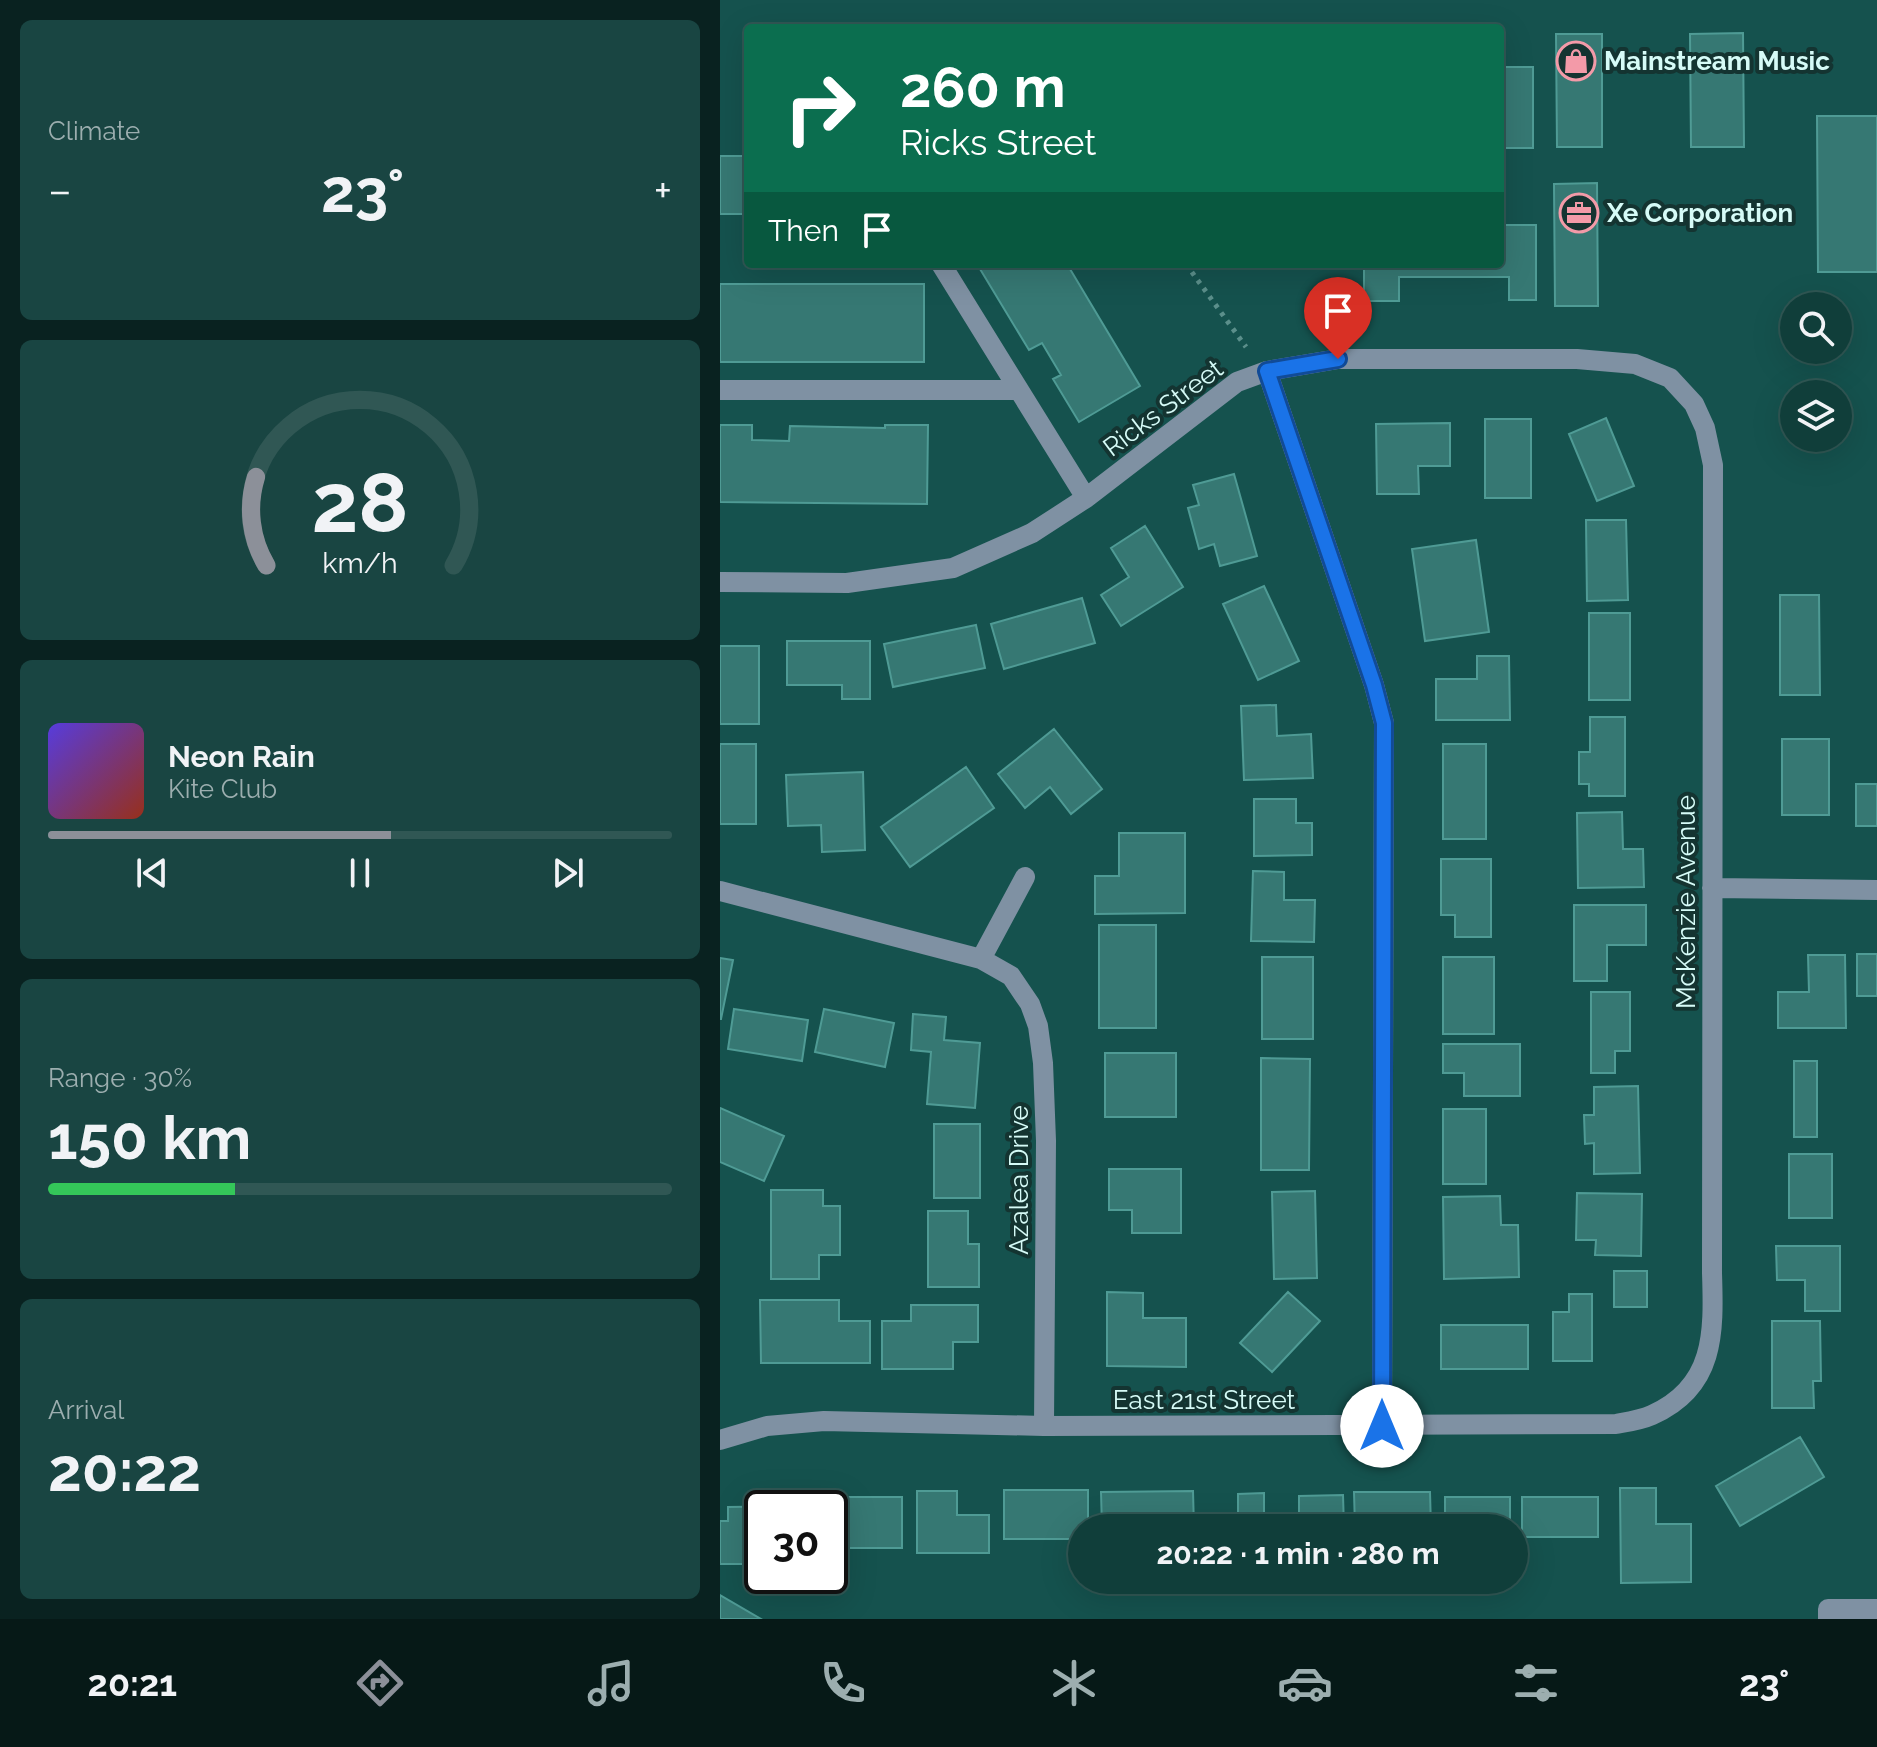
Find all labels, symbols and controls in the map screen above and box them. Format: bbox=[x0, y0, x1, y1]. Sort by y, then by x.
shop icon: Mainstream Music bbox=[1555, 40, 1597, 82]
place label: Mainstream Music bbox=[1604, 46, 1830, 76]
text: 260 m bbox=[900, 54, 1066, 120]
icon: right bbox=[768, 56, 872, 160]
text: Climate bbox=[48, 116, 140, 146]
text: Ricks Street bbox=[900, 121, 1096, 163]
text: 23° bbox=[321, 156, 404, 226]
text: − bbox=[48, 165, 72, 216]
text: + bbox=[654, 165, 672, 216]
office icon: Xe Corporation bbox=[1558, 192, 1600, 234]
place label: Xe Corporation bbox=[1606, 198, 1793, 228]
icon: arrive bbox=[855, 208, 899, 252]
text: Then bbox=[768, 213, 839, 248]
pin bbox=[1304, 277, 1372, 359]
icon: arrive bbox=[1316, 289, 1360, 333]
map controls bbox=[1780, 292, 1852, 452]
button: search bbox=[1780, 292, 1852, 364]
street label: Ricks Street bbox=[1097, 353, 1229, 463]
button: layers bbox=[1780, 380, 1852, 452]
text: 28 bbox=[311, 453, 409, 550]
text: km/h bbox=[322, 546, 398, 580]
text: Neon Rain bbox=[168, 739, 315, 774]
text: Kite Club bbox=[168, 774, 277, 804]
street label: McKenzie Avenue bbox=[1671, 795, 1701, 1009]
icon: previous bbox=[130, 851, 174, 895]
icon: pause bbox=[338, 851, 382, 895]
icon: next bbox=[546, 851, 590, 895]
text: Range · 30% bbox=[48, 1063, 192, 1093]
text: 150 km bbox=[48, 1103, 251, 1173]
street label: Azalea Drive bbox=[1004, 1105, 1034, 1255]
position arrow bbox=[1340, 1384, 1424, 1468]
street label: East 21st Street bbox=[1113, 1385, 1296, 1415]
text: Arrival bbox=[48, 1395, 124, 1425]
text: 20:22 bbox=[48, 1435, 201, 1505]
speed limit sign: 30 bbox=[744, 1490, 848, 1594]
text: 20:22 · 1 min · 280 m bbox=[1156, 1536, 1440, 1571]
icon: directions bbox=[352, 1655, 408, 1711]
icon: music bbox=[583, 1655, 639, 1711]
icon: phone bbox=[815, 1655, 871, 1711]
icon: climate bbox=[1046, 1655, 1102, 1711]
icon: car bbox=[1277, 1655, 1333, 1711]
icon: filters bbox=[1508, 1655, 1564, 1711]
text: 20:21 bbox=[88, 1662, 177, 1704]
text: 23° bbox=[1739, 1662, 1789, 1704]

